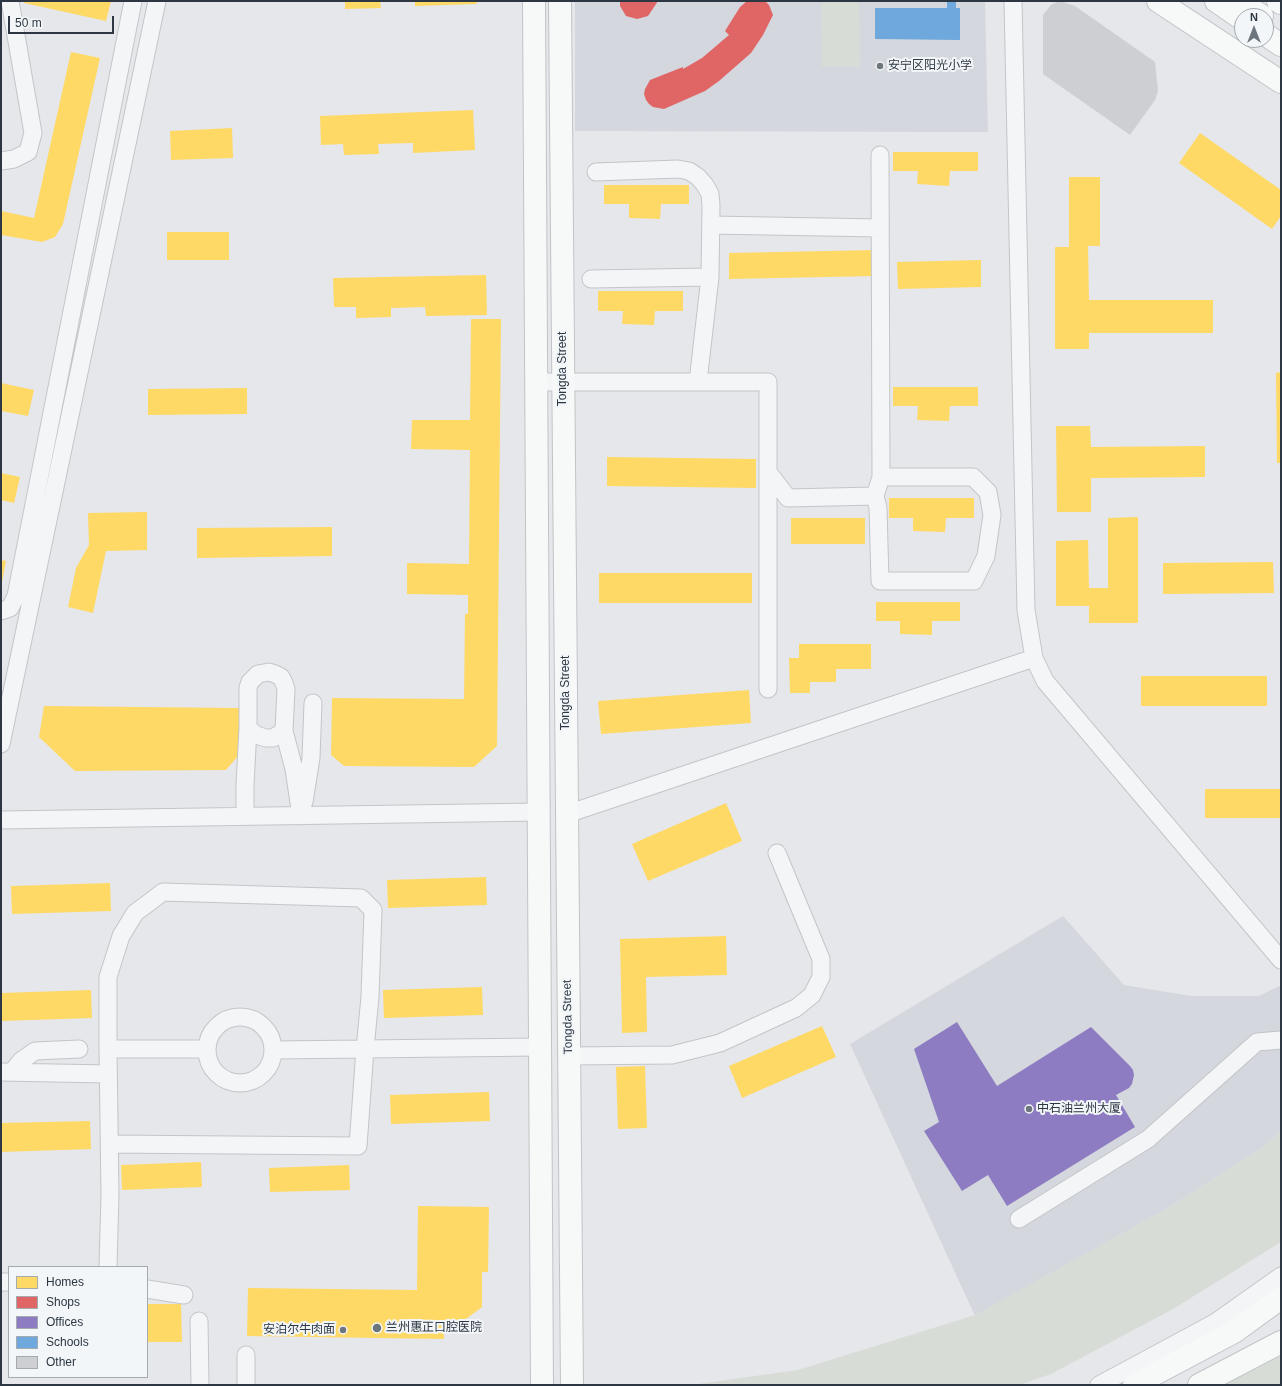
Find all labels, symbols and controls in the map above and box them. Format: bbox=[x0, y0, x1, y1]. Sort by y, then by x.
scale bar bbox=[10, 8, 116, 34]
north arrow bbox=[1234, 8, 1274, 48]
text: N bbox=[1250, 11, 1258, 23]
text: 50 m bbox=[15, 16, 42, 30]
place label: 安宁区阳光小学 bbox=[888, 59, 972, 73]
marker: 安宁区阳光小学 bbox=[875, 61, 885, 71]
street label: Tongda Street bbox=[556, 332, 570, 406]
street label: Tongda Street bbox=[559, 656, 573, 730]
street label: Tongda Street bbox=[560, 980, 576, 1054]
place label: 中石油兰州大厦 bbox=[1037, 1102, 1121, 1116]
marker: 中石油兰州大厦 bbox=[1024, 1104, 1034, 1114]
legend bbox=[8, 1266, 148, 1378]
text: Homes bbox=[46, 1275, 84, 1289]
text: Shops bbox=[46, 1295, 80, 1309]
text: Offices bbox=[46, 1315, 83, 1329]
place label: 兰州惠正口腔医院 bbox=[386, 1321, 482, 1335]
marker: 兰州惠正口腔医院 bbox=[371, 1322, 383, 1334]
place label: 安泊尔牛肉面 bbox=[263, 1323, 335, 1337]
marker: 安泊尔牛肉面 bbox=[338, 1325, 348, 1335]
text: Schools bbox=[46, 1335, 89, 1349]
text: Other bbox=[46, 1355, 76, 1369]

